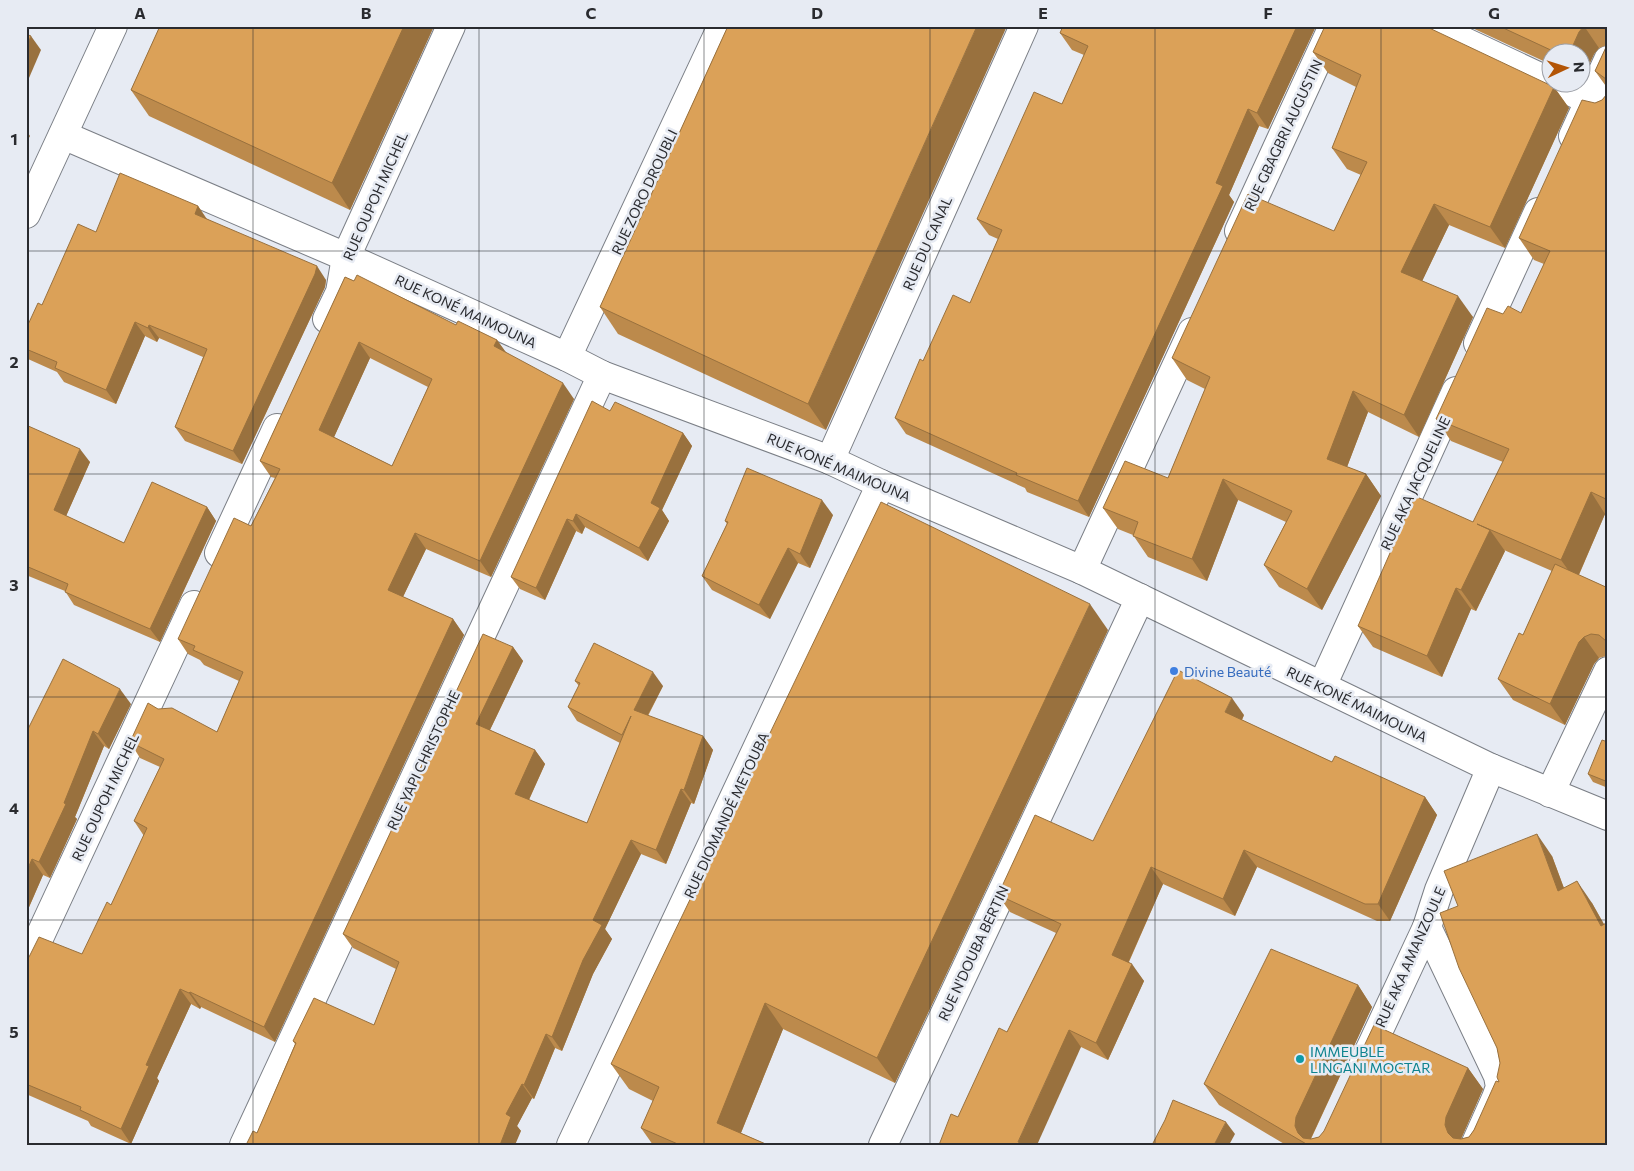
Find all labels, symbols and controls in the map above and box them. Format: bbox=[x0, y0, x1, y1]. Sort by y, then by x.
text: A bbox=[134, 3, 146, 22]
text: B bbox=[361, 3, 372, 22]
text: C bbox=[586, 3, 597, 22]
text: D bbox=[811, 3, 823, 22]
text: E bbox=[1038, 3, 1048, 22]
text: F bbox=[1263, 3, 1273, 22]
text: G bbox=[1488, 3, 1500, 22]
north arrow bbox=[1542, 42, 1592, 92]
street label: RUE GBAGBRI AUGUSTIN bbox=[1240, 56, 1326, 214]
text: N bbox=[1571, 61, 1588, 73]
street label: RUE ZORO DROUBLI bbox=[607, 127, 681, 257]
text: 1 bbox=[10, 129, 18, 148]
street label: RUE OUPOH MICHEL bbox=[339, 129, 411, 263]
street label: RUE DU CANAL bbox=[899, 193, 955, 293]
street label: RUE KONÉ MAIMOUNA bbox=[393, 271, 540, 351]
text: 2 bbox=[9, 352, 19, 371]
street label: RUE AKA JACQUELINE bbox=[1377, 414, 1453, 552]
street label: RUE KONÉ MAIMOUNA bbox=[765, 429, 914, 505]
text: 3 bbox=[9, 575, 19, 594]
place label: Divine Beauté bbox=[1184, 663, 1271, 680]
street label: RUE KONÉ MAIMOUNA bbox=[1284, 663, 1430, 746]
marker: Divine Beauté bbox=[1168, 665, 1180, 677]
street label: RUE YAPI CHRISTOPHE bbox=[383, 687, 463, 833]
street label: RUE DIOMANDÉ METOUBA bbox=[680, 729, 772, 901]
street label: RUE OUPOH MICHEL bbox=[68, 730, 142, 864]
text: 4 bbox=[9, 798, 19, 817]
street label: RUE N'DOUBA BERTIN bbox=[934, 883, 1012, 1023]
street label: RUE AKA AMANZOULE bbox=[1371, 884, 1449, 1030]
text: 5 bbox=[9, 1022, 19, 1041]
place label: IMMEUBLE LINGANI MOCTAR bbox=[1310, 1043, 1431, 1076]
marker: IMMEUBLE LINGANI MOCTAR bbox=[1294, 1053, 1306, 1065]

